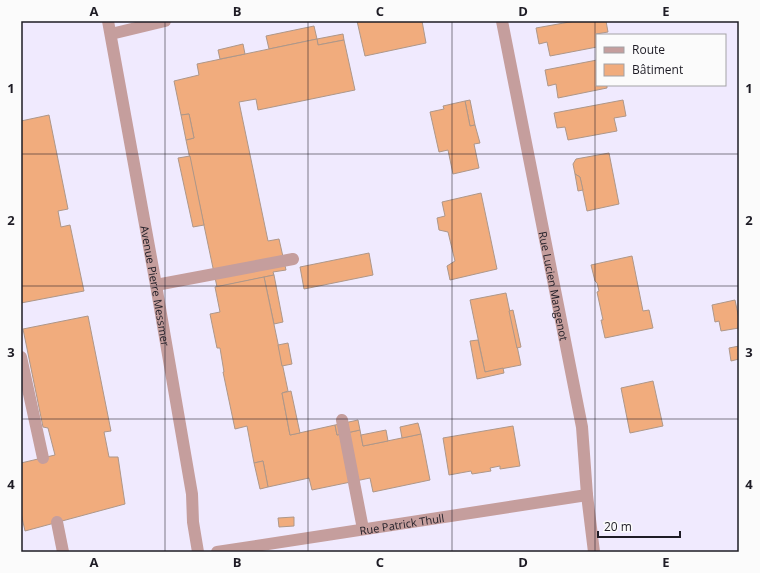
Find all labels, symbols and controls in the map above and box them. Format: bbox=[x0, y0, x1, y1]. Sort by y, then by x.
text: A bbox=[90, 2, 99, 20]
text: B bbox=[233, 2, 242, 20]
text: C bbox=[376, 2, 384, 20]
text: D bbox=[518, 2, 528, 20]
text: E bbox=[662, 2, 670, 20]
legend bbox=[596, 34, 726, 86]
text: Route bbox=[632, 41, 665, 58]
text: Bâtiment bbox=[632, 61, 683, 78]
text: 1 bbox=[7, 79, 15, 97]
text: 1 bbox=[745, 79, 753, 97]
text: 2 bbox=[7, 211, 15, 229]
text: 2 bbox=[745, 211, 753, 229]
street label: Avenue Pierre Messmer bbox=[138, 224, 174, 348]
street label: Rue Lucien Mangenot bbox=[536, 230, 572, 342]
text: 3 bbox=[7, 343, 15, 361]
text: 3 bbox=[745, 343, 753, 361]
text: 4 bbox=[7, 475, 15, 493]
text: 4 bbox=[745, 475, 753, 493]
street label: Rue Patrick Thull bbox=[358, 510, 445, 537]
scale bar bbox=[598, 513, 680, 539]
text: 20 m bbox=[604, 518, 632, 535]
text: A bbox=[90, 553, 99, 571]
text: B bbox=[233, 553, 242, 571]
text: C bbox=[376, 553, 384, 571]
text: D bbox=[518, 553, 528, 571]
text: E bbox=[662, 553, 670, 571]

